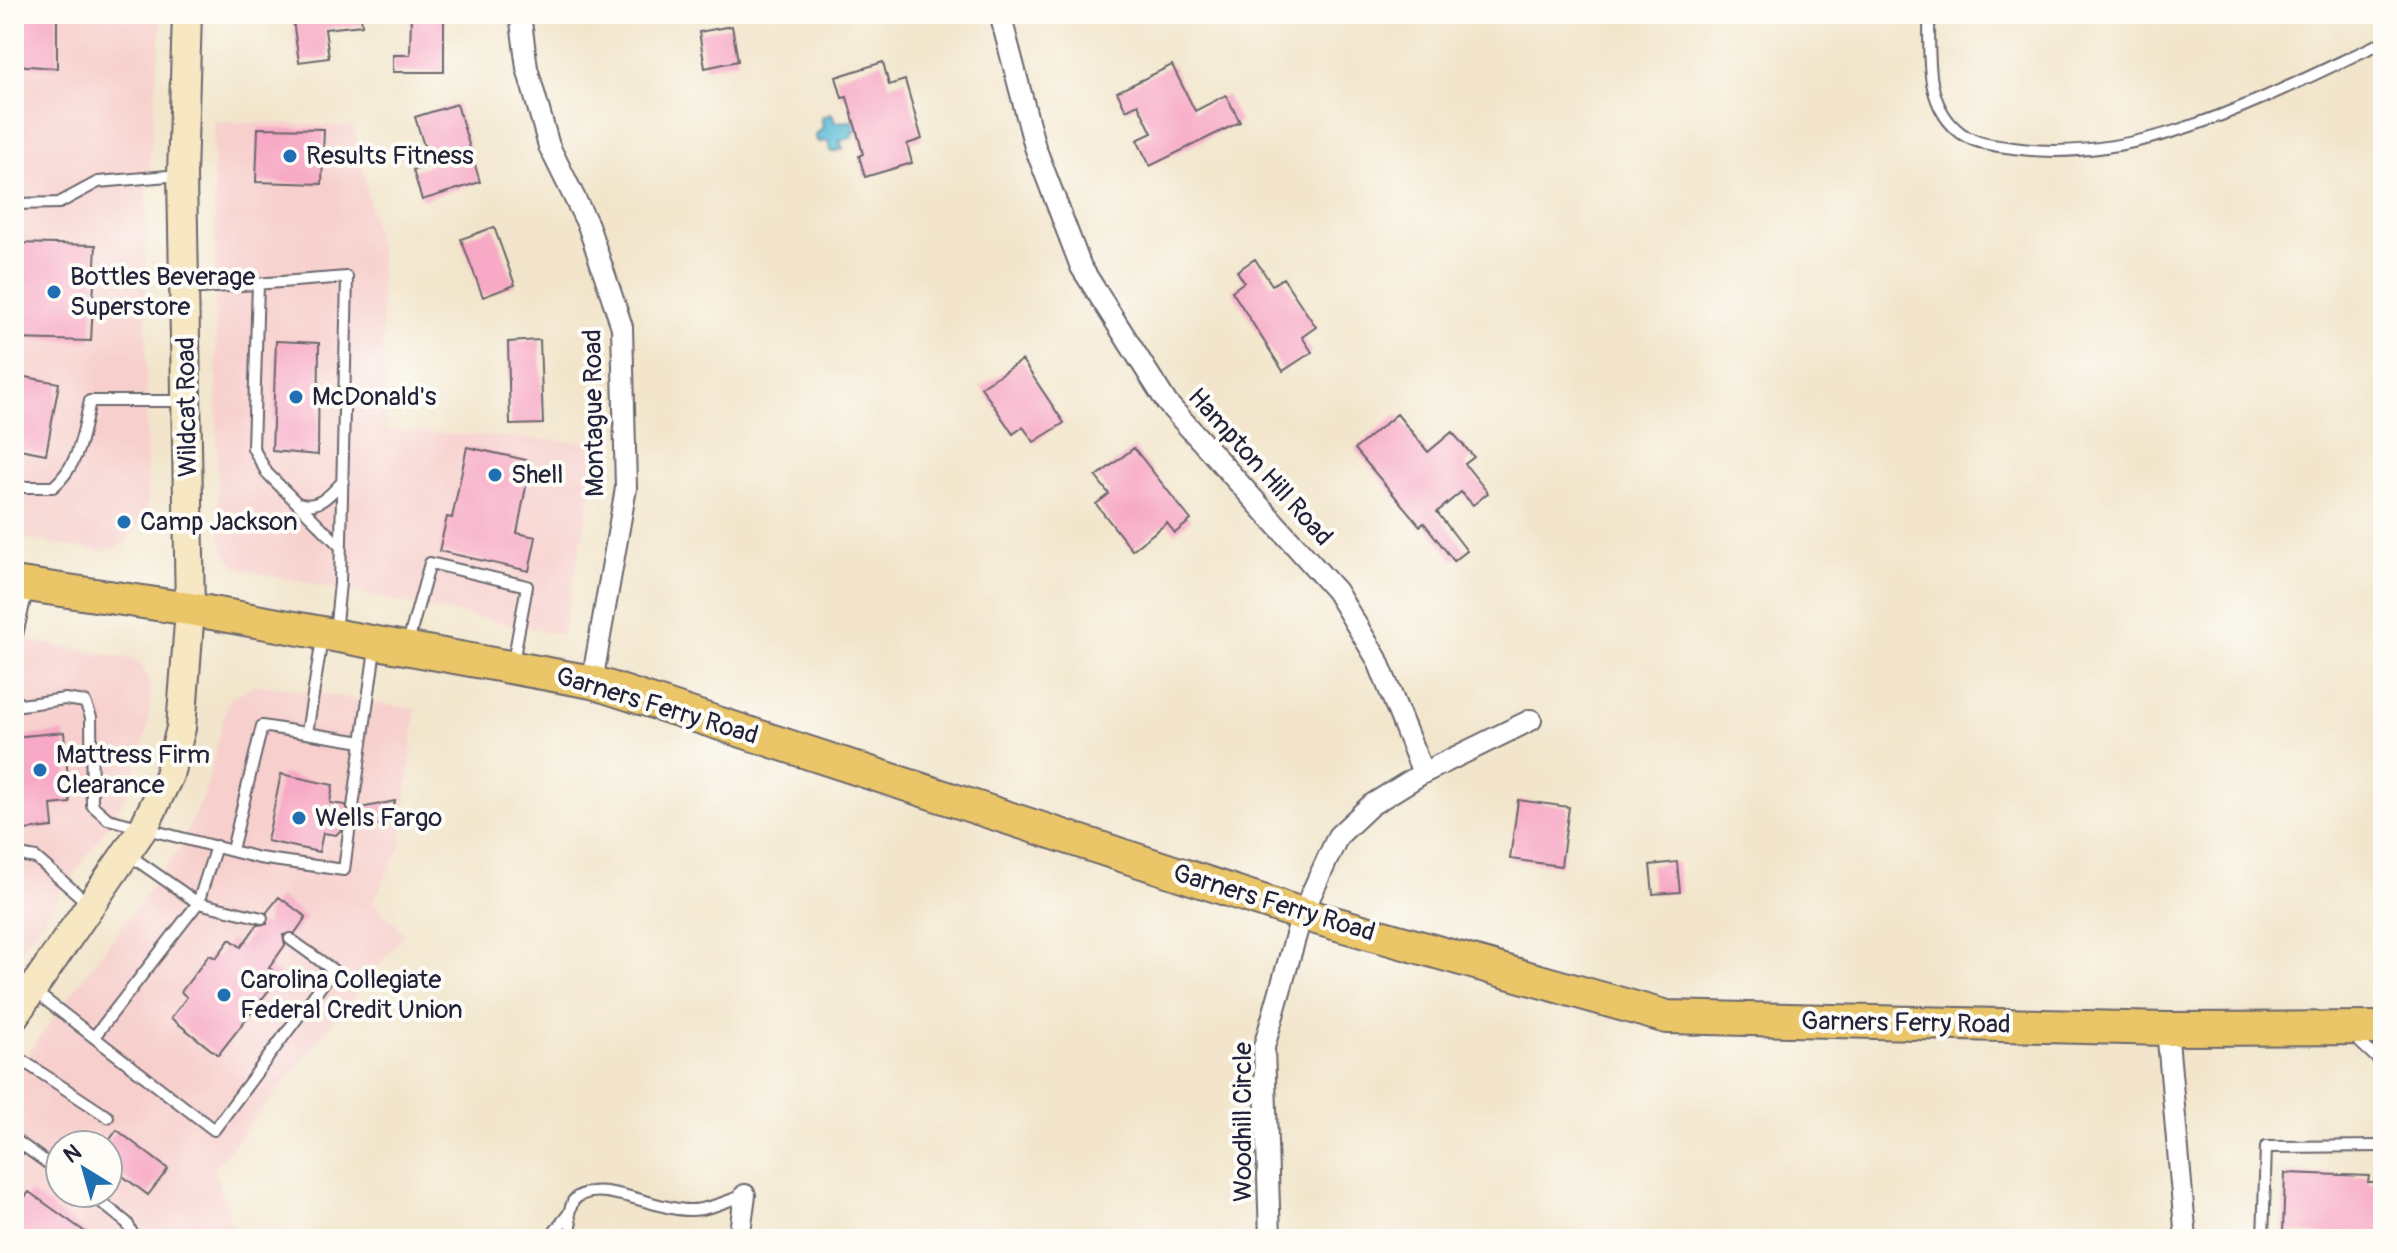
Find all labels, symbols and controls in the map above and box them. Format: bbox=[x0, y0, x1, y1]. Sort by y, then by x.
place label: Results Fitness bbox=[306, 140, 474, 172]
marker: Results Fitness bbox=[281, 147, 299, 165]
place label: Bottles Beverage Superstore bbox=[70, 261, 255, 323]
marker: Bottles Beverage Superstore bbox=[45, 283, 63, 301]
street label: Montague Road bbox=[577, 329, 611, 497]
street label: Wildcat Road bbox=[170, 337, 204, 477]
place label: McDonald's bbox=[312, 381, 437, 413]
street label: Hampton Hill Road bbox=[1181, 381, 1339, 553]
marker: McDonald's bbox=[287, 388, 305, 406]
place label: Shell bbox=[511, 459, 564, 491]
marker: Shell bbox=[486, 466, 504, 484]
place label: Camp Jackson bbox=[140, 506, 298, 538]
marker: Camp Jackson bbox=[115, 513, 133, 531]
street label: Garners Ferry Road bbox=[552, 660, 762, 752]
place label: Mattress Firm Clearance bbox=[56, 739, 210, 801]
marker: Mattress Firm Clearance bbox=[31, 761, 49, 779]
place label: Wells Fargo bbox=[315, 802, 442, 834]
marker: Wells Fargo bbox=[290, 809, 308, 827]
street label: Garners Ferry Road bbox=[1169, 857, 1379, 949]
place label: Carolina Collegiate Federal Credit Union bbox=[240, 964, 463, 1026]
marker: Carolina Collegiate Federal Credit Union bbox=[215, 986, 233, 1004]
street label: Garners Ferry Road bbox=[1801, 1005, 2011, 1041]
street label: Woodhill Circle bbox=[1227, 1042, 1259, 1202]
north arrow bbox=[44, 1129, 124, 1209]
text: N bbox=[58, 1138, 87, 1169]

